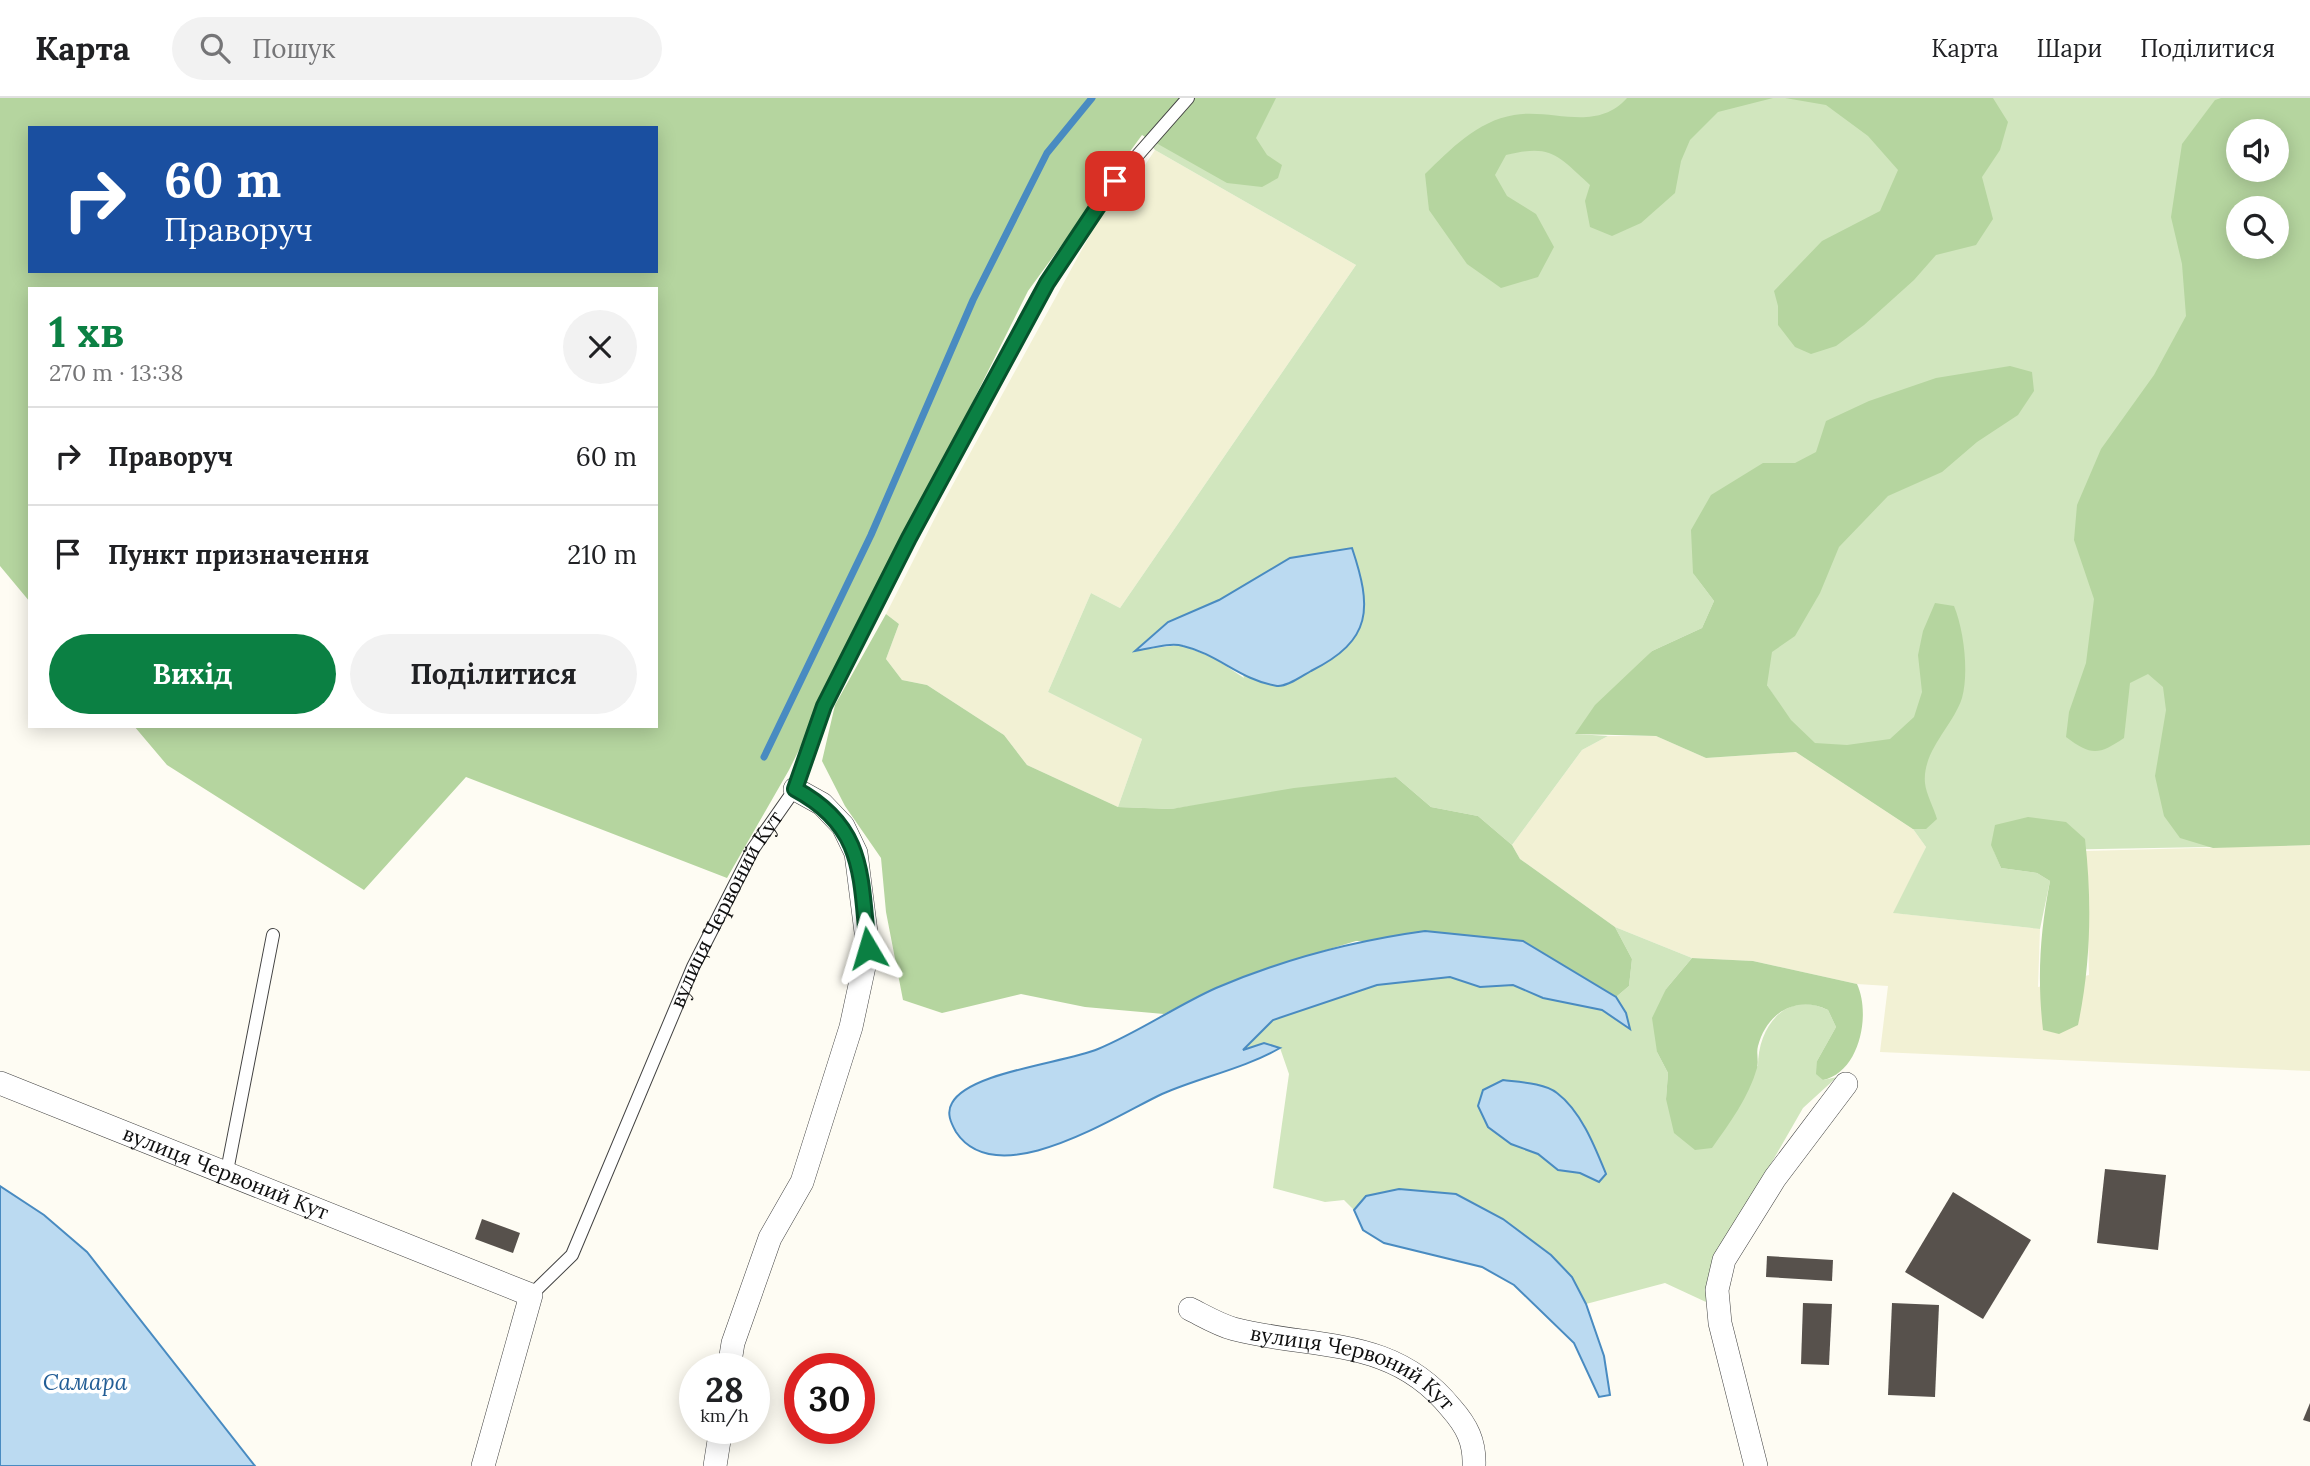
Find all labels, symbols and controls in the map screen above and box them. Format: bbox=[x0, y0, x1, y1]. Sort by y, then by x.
search box bbox=[172, 17, 662, 80]
text: Карта bbox=[35, 27, 130, 69]
icon: search bbox=[196, 29, 234, 67]
text: Пошук bbox=[252, 32, 336, 65]
text: Карта bbox=[1931, 33, 1999, 64]
text: Шари bbox=[2037, 33, 2102, 64]
text: Поділитися bbox=[2140, 33, 2275, 64]
map controls bbox=[2226, 119, 2289, 259]
button: sound bbox=[2226, 119, 2289, 182]
text: 60 m bbox=[164, 148, 281, 210]
pin bbox=[1085, 151, 1145, 211]
icon: right bbox=[49, 154, 140, 245]
icon: arrive bbox=[1096, 162, 1134, 200]
button: search bbox=[2226, 196, 2289, 259]
text: Праворуч bbox=[164, 209, 313, 250]
text: 1 хв bbox=[49, 305, 124, 359]
button: close bbox=[563, 310, 637, 384]
text: 270 m · 13:38 bbox=[49, 358, 183, 387]
icon: right bbox=[49, 437, 87, 475]
text: Праворуч bbox=[108, 440, 233, 473]
text: 60 m bbox=[576, 440, 637, 473]
icon: arrive bbox=[49, 535, 87, 573]
text: Пункт призначення bbox=[108, 538, 369, 571]
text: 210 m bbox=[567, 538, 637, 571]
button: Вихід bbox=[49, 634, 336, 714]
button: Поділитися bbox=[350, 634, 637, 714]
street label: вулиця Червоний Кут bbox=[663, 805, 789, 1012]
position arrow bbox=[831, 911, 905, 985]
street label: вулиця Червоний Кут bbox=[119, 1119, 333, 1226]
street label: вулиця Червоний Кут bbox=[1248, 1319, 1461, 1415]
speed limit sign: 30 bbox=[784, 1353, 875, 1444]
water label: Самара bbox=[43, 1367, 128, 1396]
text: 28 bbox=[705, 1367, 744, 1412]
text: km/h bbox=[700, 1404, 749, 1427]

